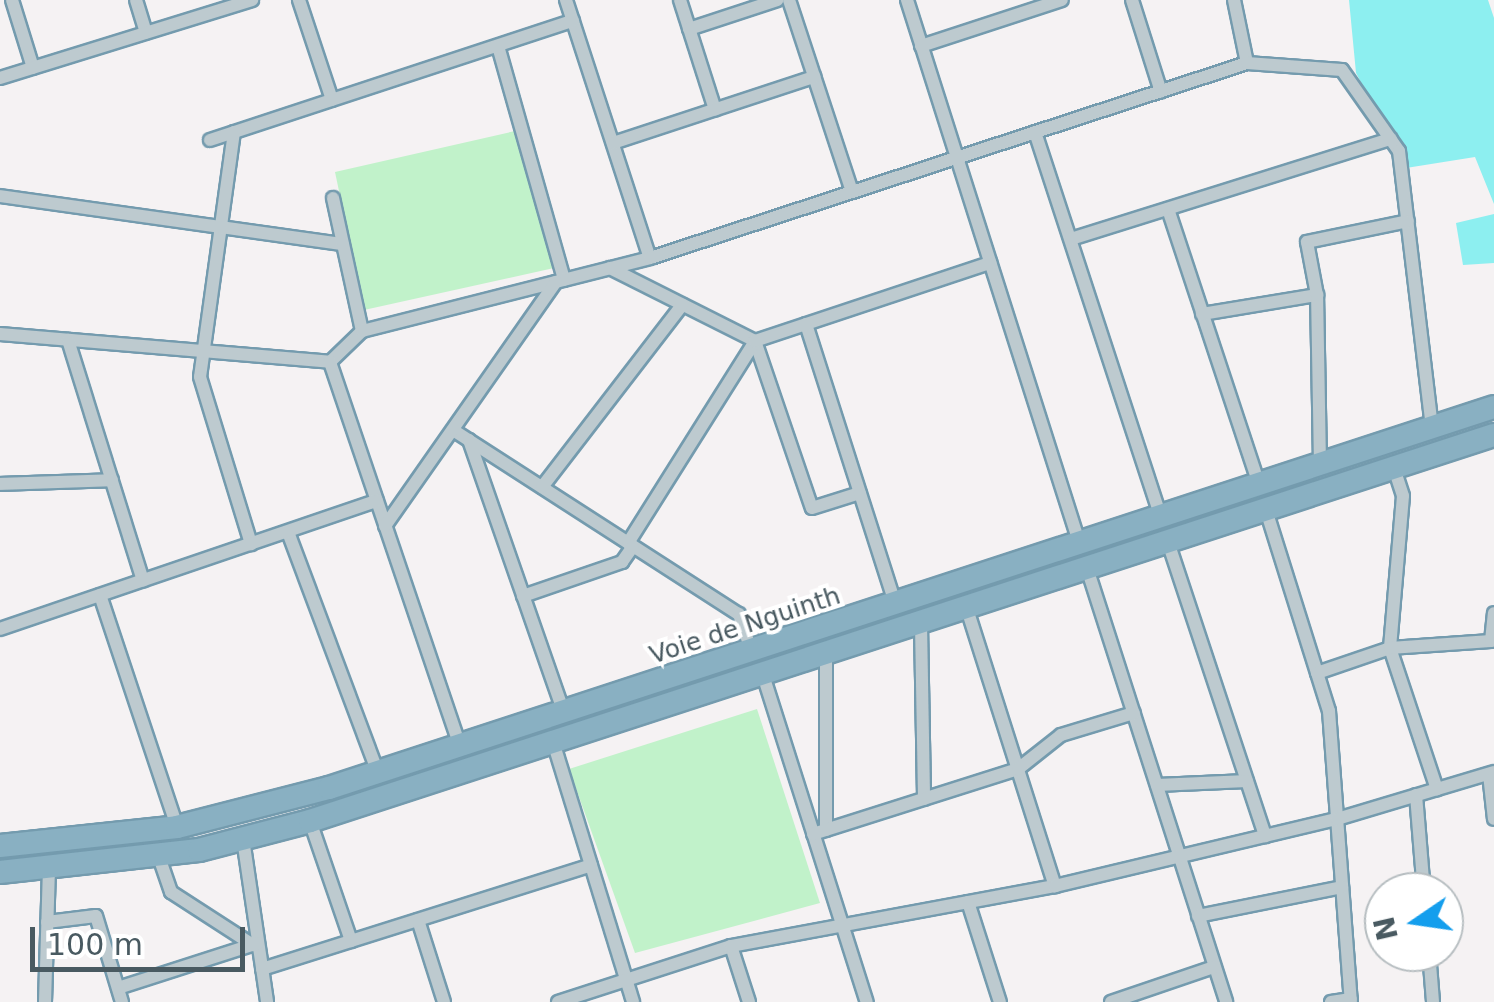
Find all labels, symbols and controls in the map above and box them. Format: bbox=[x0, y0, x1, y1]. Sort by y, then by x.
street label: Voie de Nguinth bbox=[646, 581, 844, 671]
north arrow bbox=[1364, 872, 1464, 972]
scale bar bbox=[35, 907, 250, 969]
text: N bbox=[1368, 913, 1405, 944]
text: 100 m bbox=[47, 927, 143, 962]

